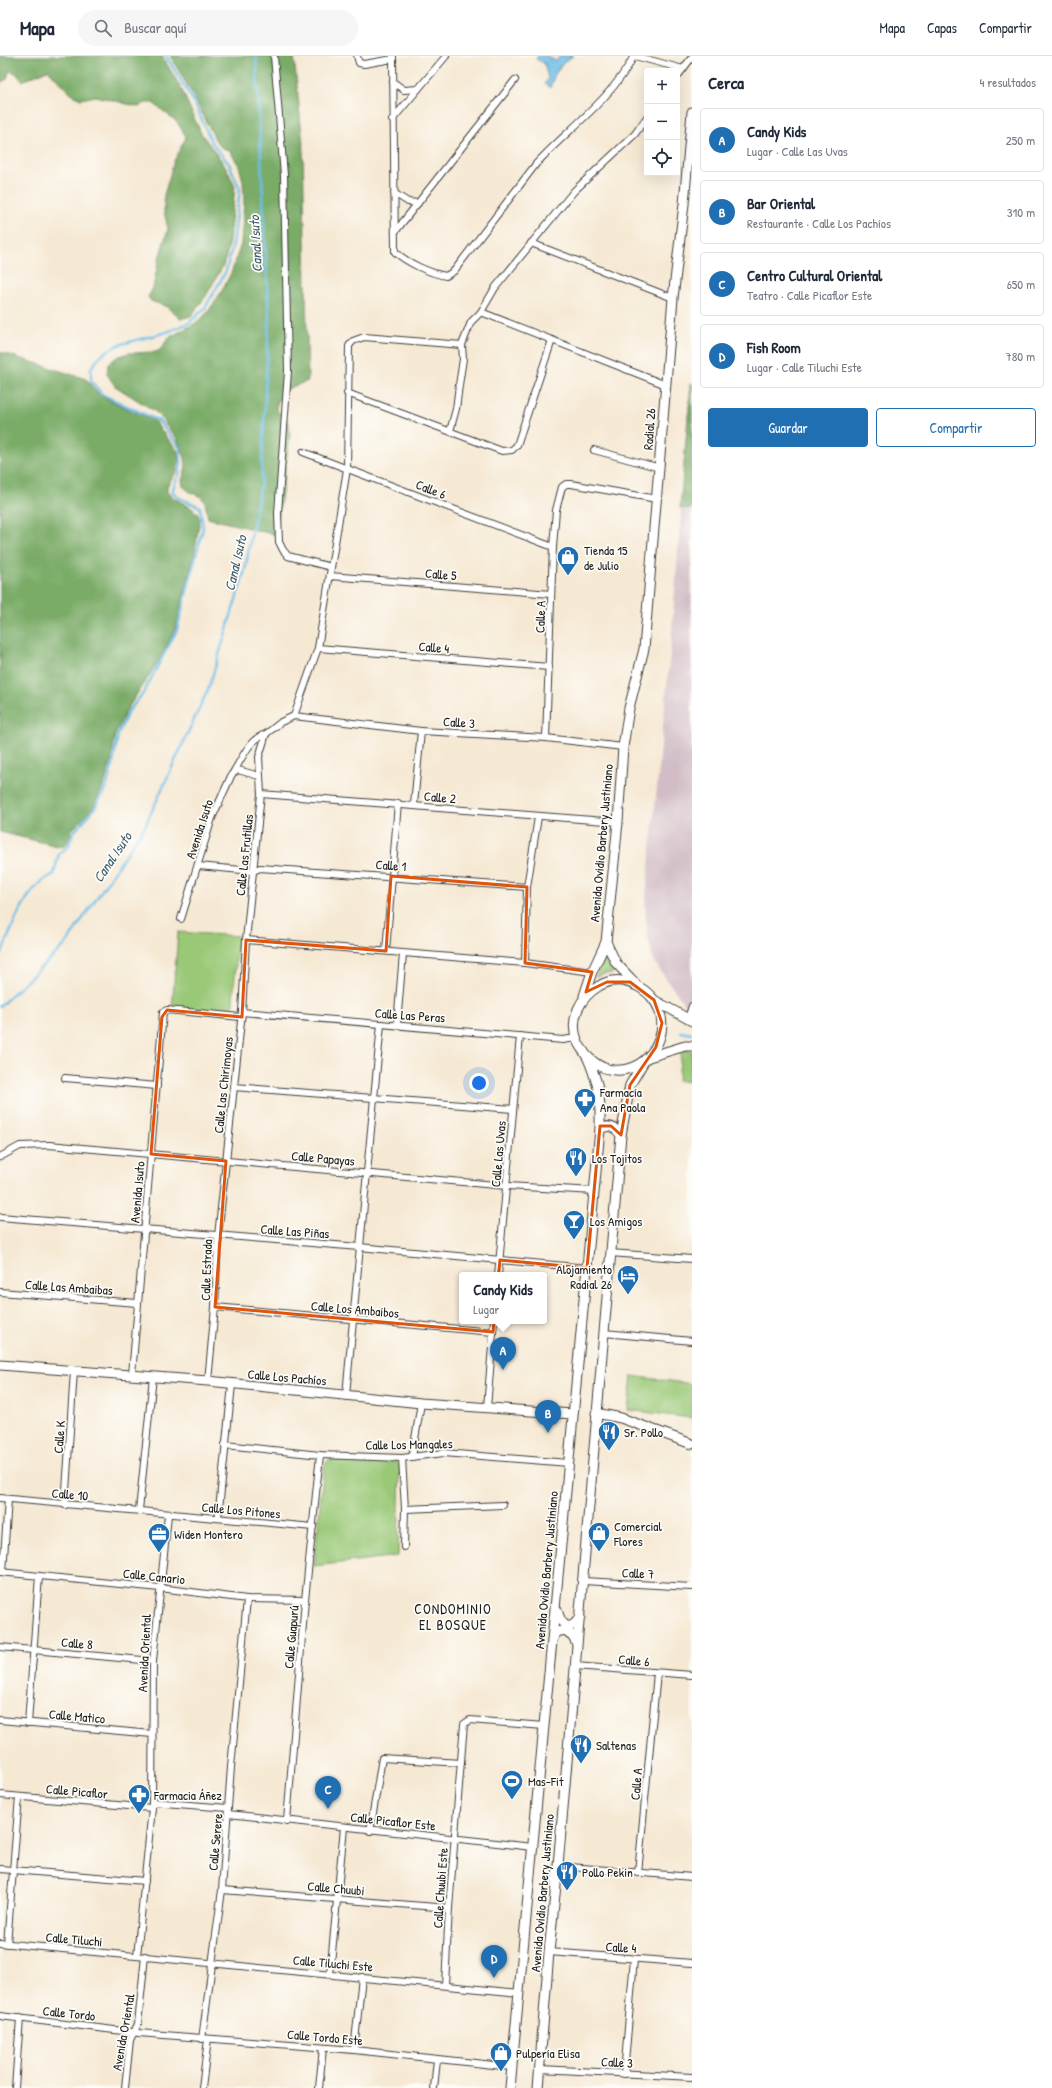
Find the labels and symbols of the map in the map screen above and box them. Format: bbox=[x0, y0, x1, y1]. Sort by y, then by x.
water label: Canal Isuto bbox=[244, 214, 266, 273]
street label: Radial 26 bbox=[639, 408, 659, 450]
street label: Calle 6 bbox=[413, 475, 449, 503]
water label: Canal Isuto bbox=[219, 532, 251, 593]
place label: Tienda 15 de Julio bbox=[584, 541, 628, 574]
shop icon: Tienda 15 de Julio bbox=[555, 544, 581, 577]
street label: Calle 5 bbox=[425, 564, 458, 584]
street label: Calle A bbox=[530, 600, 550, 633]
street label: Calle 4 bbox=[418, 637, 450, 657]
street label: Calle 3 bbox=[443, 712, 476, 732]
street label: Avenida Ovidio Barbery Justiniano bbox=[585, 763, 617, 923]
street label: Calle 2 bbox=[423, 787, 457, 807]
street label: Avenida Isuto bbox=[181, 797, 217, 861]
street label: Calle Las Frutillas bbox=[231, 813, 257, 897]
water label: Canal Isuto bbox=[88, 827, 136, 886]
street label: Calle 1 bbox=[375, 855, 407, 875]
street label: Calle Las Peras bbox=[374, 1004, 446, 1026]
street label: Calle Las Chirimoyas bbox=[209, 1036, 237, 1134]
your location bbox=[469, 1073, 489, 1093]
place label: Farmacía Ana Paola bbox=[599, 1083, 645, 1116]
pharmacy icon: Farmacía Ana Paola bbox=[572, 1086, 598, 1119]
street label: Calle Las Uvas bbox=[486, 1120, 510, 1188]
restaurant icon: Los Tojitos bbox=[563, 1145, 589, 1178]
street label: Calle Papayas bbox=[291, 1146, 355, 1170]
place label: Los Tojitos bbox=[592, 1149, 642, 1167]
street label: Avenida Isuto bbox=[125, 1161, 149, 1223]
bar icon: Los Amigos bbox=[561, 1208, 587, 1241]
place label: Los Amigos bbox=[590, 1212, 642, 1230]
street label: Calle Las Piñas bbox=[260, 1220, 330, 1242]
street label: Calle Estrada bbox=[196, 1239, 216, 1301]
place label: Alojamiento Radial 26 bbox=[556, 1260, 612, 1293]
hotel icon: Alojamiento Radial 26 bbox=[615, 1263, 641, 1296]
street label: Calle Las Ambaibas bbox=[25, 1275, 113, 1299]
street label: Calle Los Ambaibos bbox=[310, 1296, 400, 1322]
pin: A bbox=[490, 1337, 516, 1370]
street label: Calle Los Pachíos bbox=[247, 1365, 327, 1389]
pin: B bbox=[535, 1400, 561, 1433]
restaurant icon: Sr. Pollo bbox=[596, 1419, 622, 1452]
street label: Calle K bbox=[49, 1420, 69, 1454]
place label: Sr. Pollo bbox=[624, 1423, 663, 1441]
street label: Calle Los Mangales bbox=[365, 1434, 453, 1454]
street label: Calle 10 bbox=[51, 1483, 89, 1505]
street label: Avenida Ovidio Barbery Justiniano bbox=[530, 1490, 562, 1650]
street label: Calle Los Pitones bbox=[201, 1498, 281, 1522]
place label: Comercial Flores bbox=[613, 1517, 662, 1550]
shop icon: Comercial Flores bbox=[586, 1520, 612, 1553]
office icon: Widen Montero bbox=[146, 1521, 172, 1554]
place label: Widen Montero bbox=[174, 1525, 243, 1543]
street label: Calle 7 bbox=[621, 1563, 655, 1583]
street label: Calle Canario bbox=[122, 1564, 186, 1588]
district label: CONDOMINIO EL BOSQUE bbox=[414, 1599, 492, 1634]
street label: Calle Guapurú bbox=[279, 1605, 303, 1669]
street label: Avenida Oriental bbox=[133, 1613, 155, 1692]
street label: Calle 8 bbox=[60, 1633, 94, 1653]
street label: Calle 6 bbox=[618, 1650, 650, 1670]
street label: Calle Matico bbox=[48, 1705, 106, 1727]
restaurant icon: Saltenas bbox=[568, 1732, 594, 1765]
place label: Saltenas bbox=[596, 1736, 636, 1754]
street label: Calle A bbox=[626, 1766, 646, 1801]
sports icon: Mas-Fit bbox=[499, 1768, 525, 1801]
place label: Mas-Fit bbox=[528, 1772, 564, 1790]
pin: C bbox=[315, 1776, 341, 1809]
street label: Calle Picaflor bbox=[45, 1779, 109, 1803]
pharmacy icon: Farmacia Áñez bbox=[126, 1782, 152, 1815]
place label: Farmacia Áñez bbox=[153, 1786, 222, 1804]
street label: Calle Picaflor Este bbox=[349, 1808, 437, 1834]
street label: Calle Serere bbox=[204, 1813, 226, 1871]
street label: Avenida Ovidio Barbery Justiniano bbox=[526, 1813, 558, 1973]
street label: Calle Chuubi Este bbox=[428, 1847, 452, 1929]
restaurant icon: Pollo Pekin bbox=[554, 1859, 580, 1892]
place label: Pollo Pekin bbox=[582, 1863, 633, 1881]
street label: Calle Chuubi bbox=[307, 1877, 365, 1899]
street label: Calle Tiluchi bbox=[45, 1928, 103, 1950]
street label: Calle 4 bbox=[605, 1937, 637, 1957]
pin: D bbox=[481, 1945, 507, 1978]
street label: Calle Tiluchi Este bbox=[292, 1951, 374, 1975]
street label: Avenida Oriental bbox=[107, 1992, 139, 2072]
street label: Calle Tordo bbox=[42, 2001, 96, 2025]
street label: Calle Tordo Este bbox=[286, 2025, 364, 2049]
shop icon: Pulpería Elisa bbox=[488, 2040, 514, 2073]
place label: Pulpería Elisa bbox=[516, 2044, 580, 2062]
street label: Calle 3 bbox=[601, 2052, 634, 2072]

